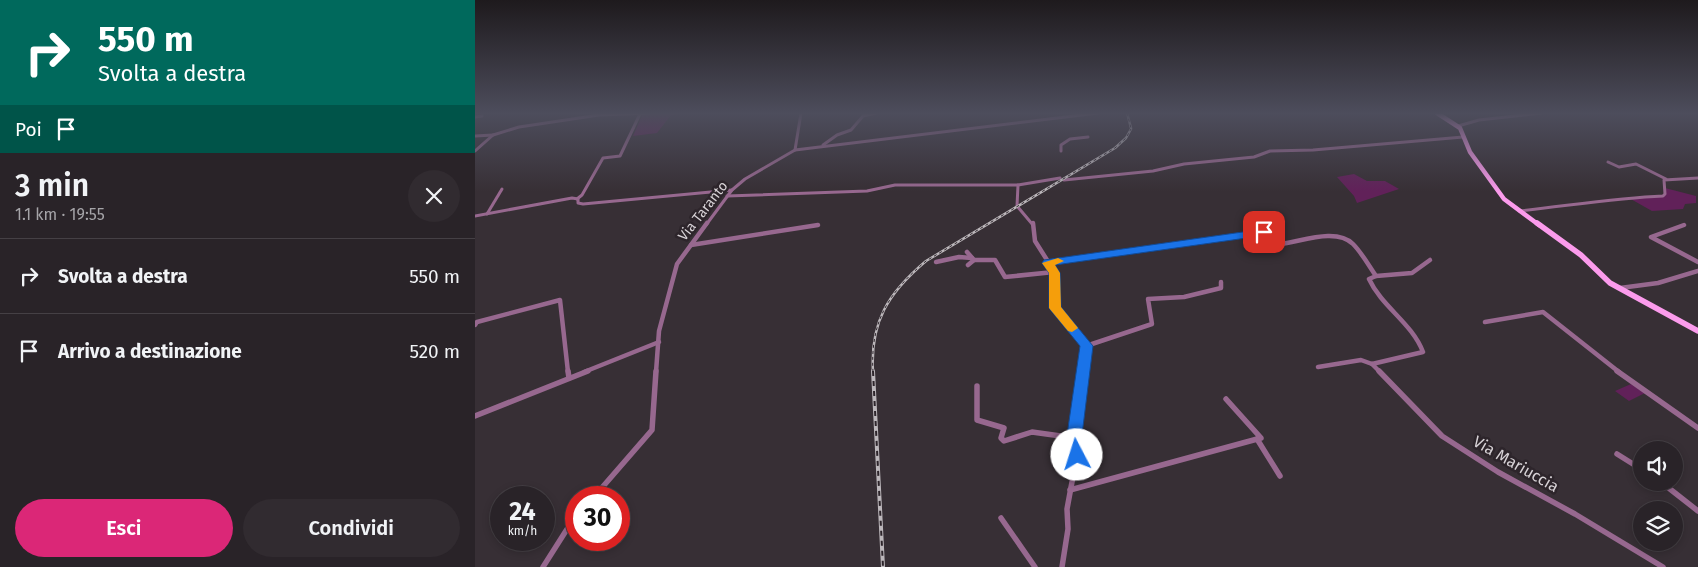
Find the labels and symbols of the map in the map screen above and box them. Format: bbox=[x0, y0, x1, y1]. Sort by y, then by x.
street label: Via Taranto bbox=[674, 178, 732, 244]
pin bbox=[1243, 211, 1285, 253]
position arrow bbox=[1050, 428, 1102, 480]
street label: Via Mariuccia bbox=[1470, 432, 1562, 496]
speed limit sign: 30 bbox=[565, 486, 630, 551]

